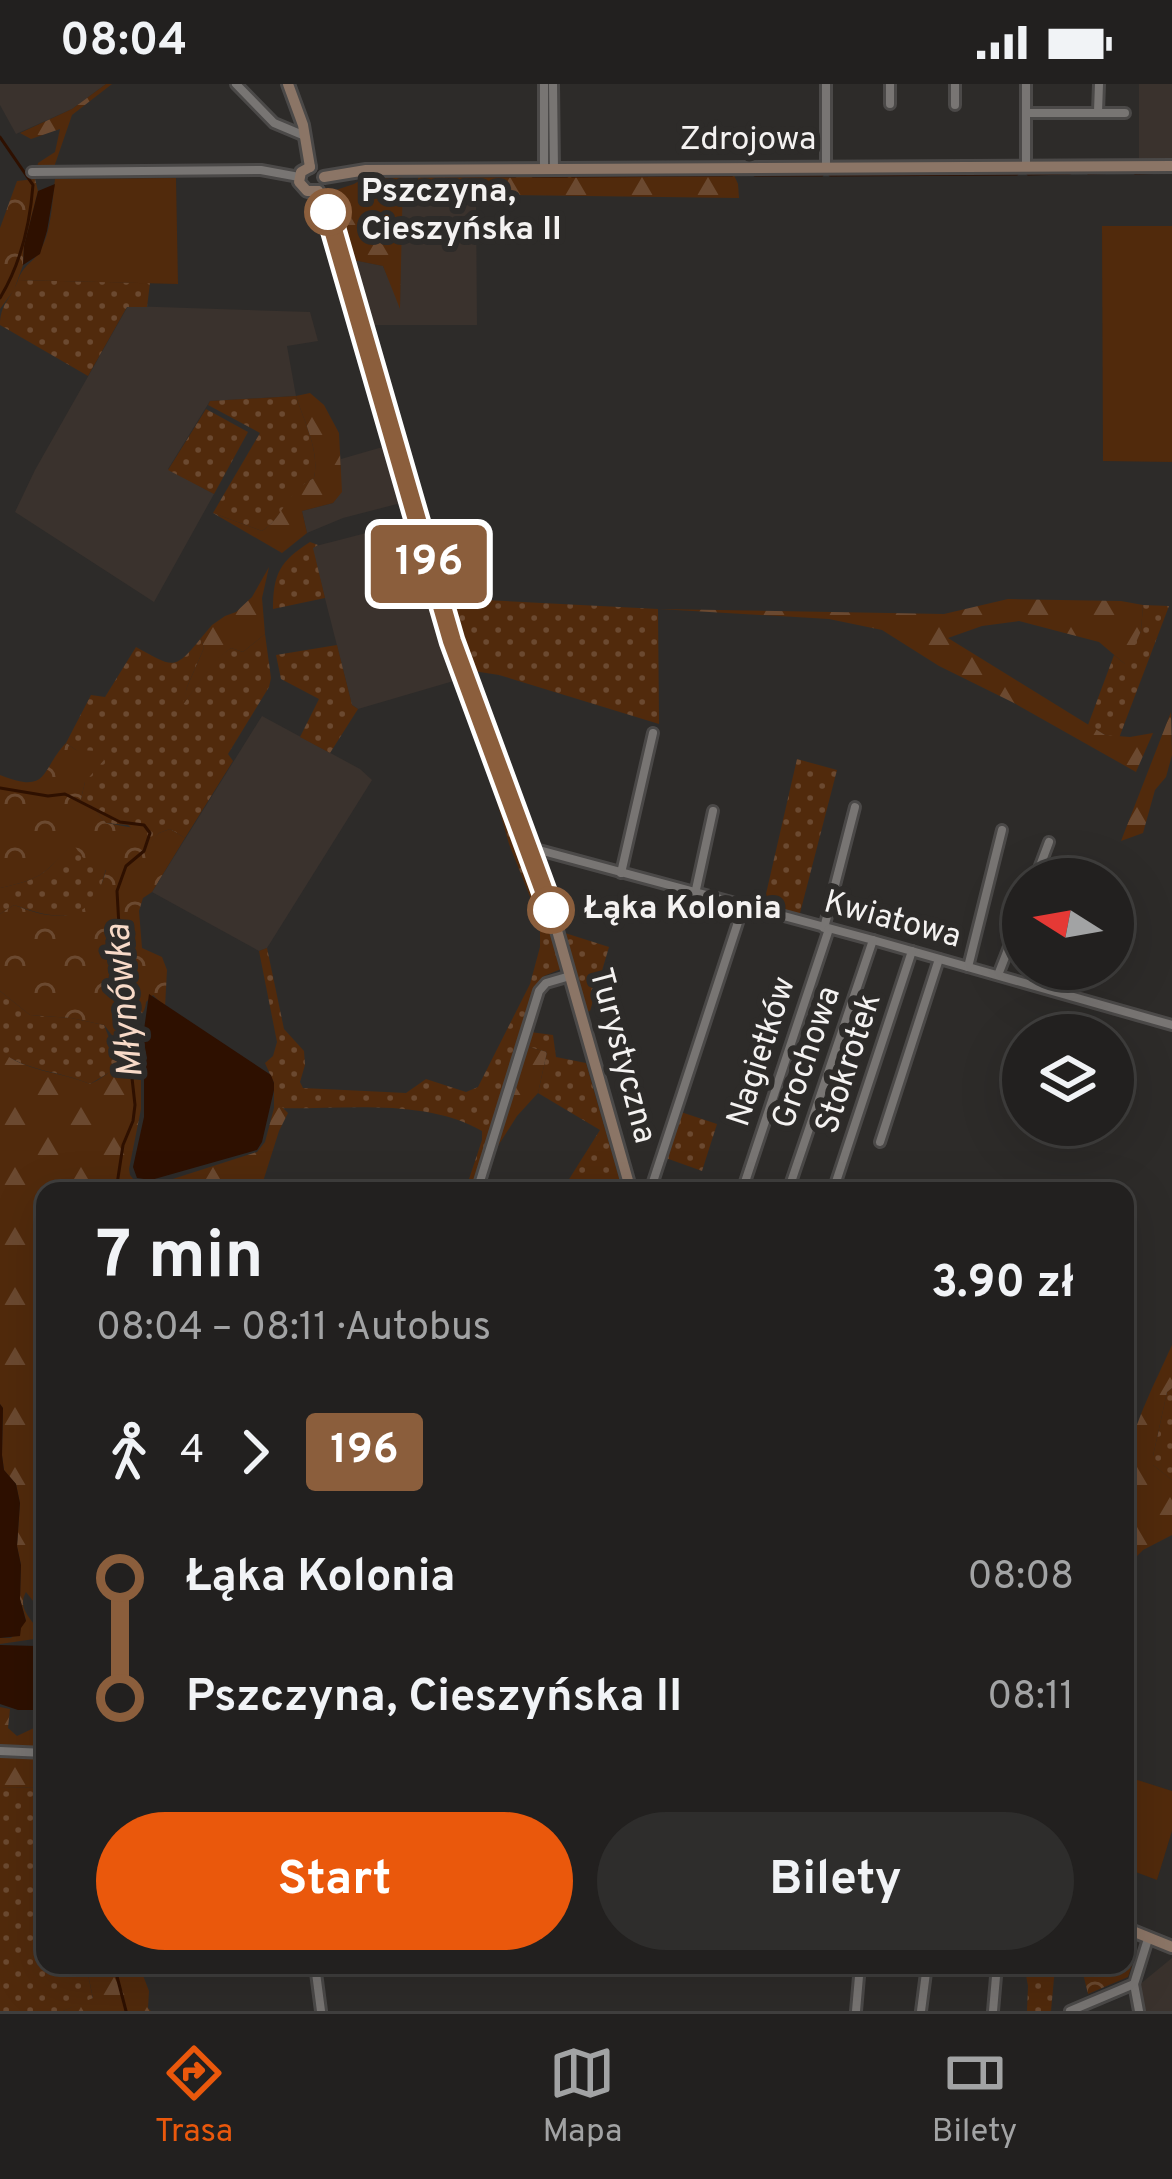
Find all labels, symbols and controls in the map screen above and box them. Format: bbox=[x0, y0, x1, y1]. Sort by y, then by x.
text: 08:04 bbox=[60, 14, 187, 71]
street label: Zdrojowa bbox=[680, 120, 816, 162]
place label: Pszczyna, Cieszyńska II bbox=[361, 172, 562, 252]
marker: Pszczyna, Cieszyńska II bbox=[306, 190, 350, 234]
line badge: 196 bbox=[360, 525, 498, 603]
text: 196 bbox=[395, 537, 463, 590]
north arrow bbox=[1002, 858, 1134, 990]
map controls bbox=[1002, 858, 1134, 1146]
street label: Kwiatowa bbox=[819, 883, 965, 959]
marker: Łąka Kolonia bbox=[529, 888, 573, 932]
place label: Łąka Kolonia bbox=[584, 889, 782, 931]
water label: Młynówka bbox=[96, 922, 156, 1080]
street label: Turystyczna bbox=[577, 964, 665, 1148]
street label: Nagietków bbox=[719, 972, 807, 1132]
street label: Grochowa bbox=[764, 981, 852, 1135]
street label: Stokrotek bbox=[808, 988, 892, 1140]
button: layers bbox=[1002, 1014, 1134, 1146]
text: 7 min bbox=[96, 1218, 264, 1301]
text: 3.90 zł bbox=[931, 1256, 1074, 1313]
text: 08:04 – 08:11 · Autobus bbox=[96, 1305, 491, 1354]
icon: walk bbox=[96, 1419, 162, 1485]
icon: forward bbox=[222, 1419, 288, 1485]
text: 196 bbox=[330, 1425, 399, 1478]
text: 4 bbox=[180, 1428, 204, 1477]
text: Łąka Kolonia bbox=[186, 1550, 455, 1607]
text: 08:08 bbox=[967, 1554, 1074, 1603]
text: Pszczyna, Cieszyńska II bbox=[186, 1670, 682, 1727]
text: 08:11 bbox=[987, 1674, 1074, 1723]
button: Start bbox=[96, 1812, 573, 1950]
button: Bilety bbox=[597, 1812, 1074, 1950]
tab: Trasa bbox=[155, 2040, 233, 2154]
tab: Mapa bbox=[543, 2040, 622, 2154]
tab: Bilety bbox=[932, 2040, 1017, 2154]

